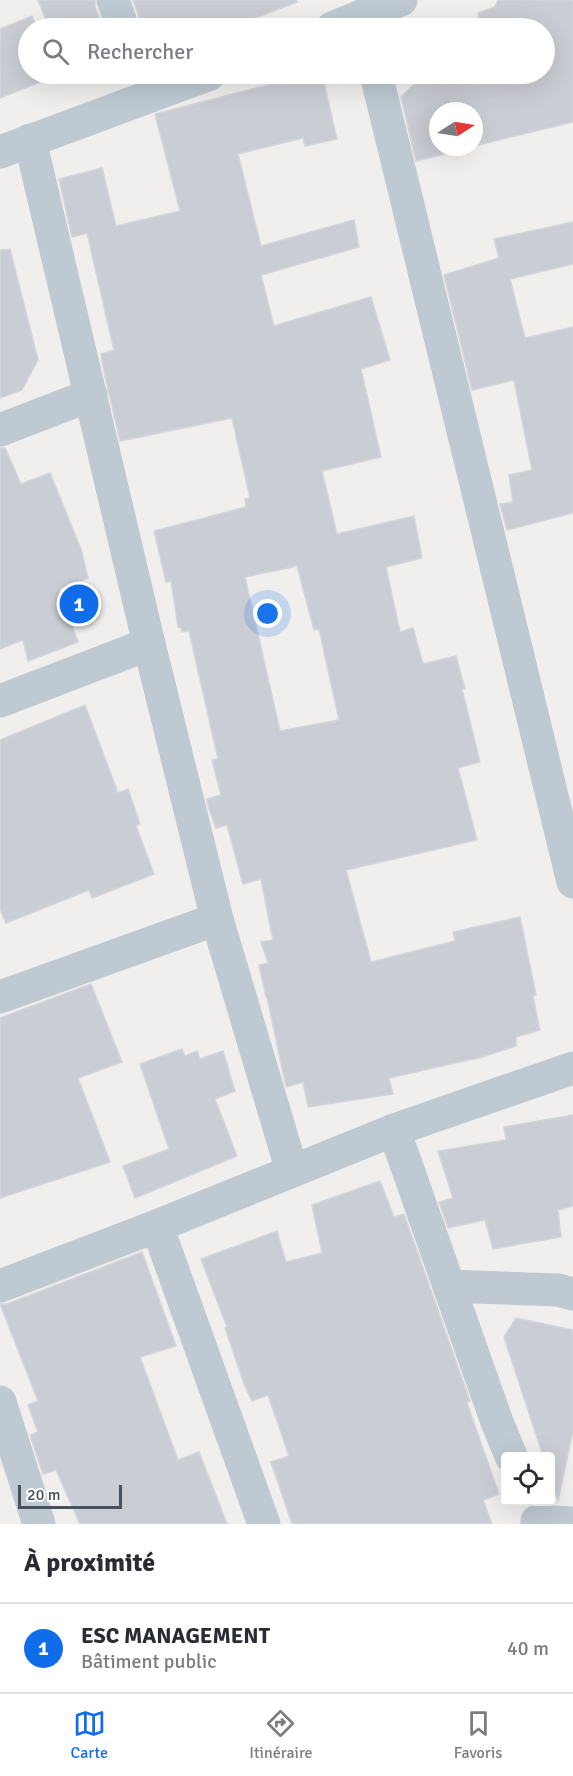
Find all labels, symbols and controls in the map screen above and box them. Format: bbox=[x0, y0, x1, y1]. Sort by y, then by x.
search box bbox=[18, 18, 555, 84]
icon: search bbox=[39, 35, 72, 68]
text: Rechercher bbox=[87, 38, 193, 65]
north arrow bbox=[429, 102, 483, 156]
pin: 1 bbox=[60, 582, 98, 626]
your location bbox=[253, 599, 282, 628]
map controls bbox=[501, 1452, 555, 1506]
button: locate bbox=[501, 1452, 555, 1506]
scale bar bbox=[18, 1482, 122, 1510]
text: 20 m bbox=[27, 1485, 61, 1505]
text: À proximité bbox=[24, 1547, 155, 1579]
text: ESC MANAGEMENT bbox=[81, 1622, 270, 1649]
text: 1 bbox=[38, 1636, 49, 1661]
text: 40 m bbox=[507, 1636, 549, 1661]
text: Bâtiment public bbox=[81, 1649, 217, 1674]
tab: Carte bbox=[71, 1707, 108, 1763]
tab: Itinéraire bbox=[249, 1707, 313, 1763]
tab: Favoris bbox=[454, 1707, 502, 1763]

